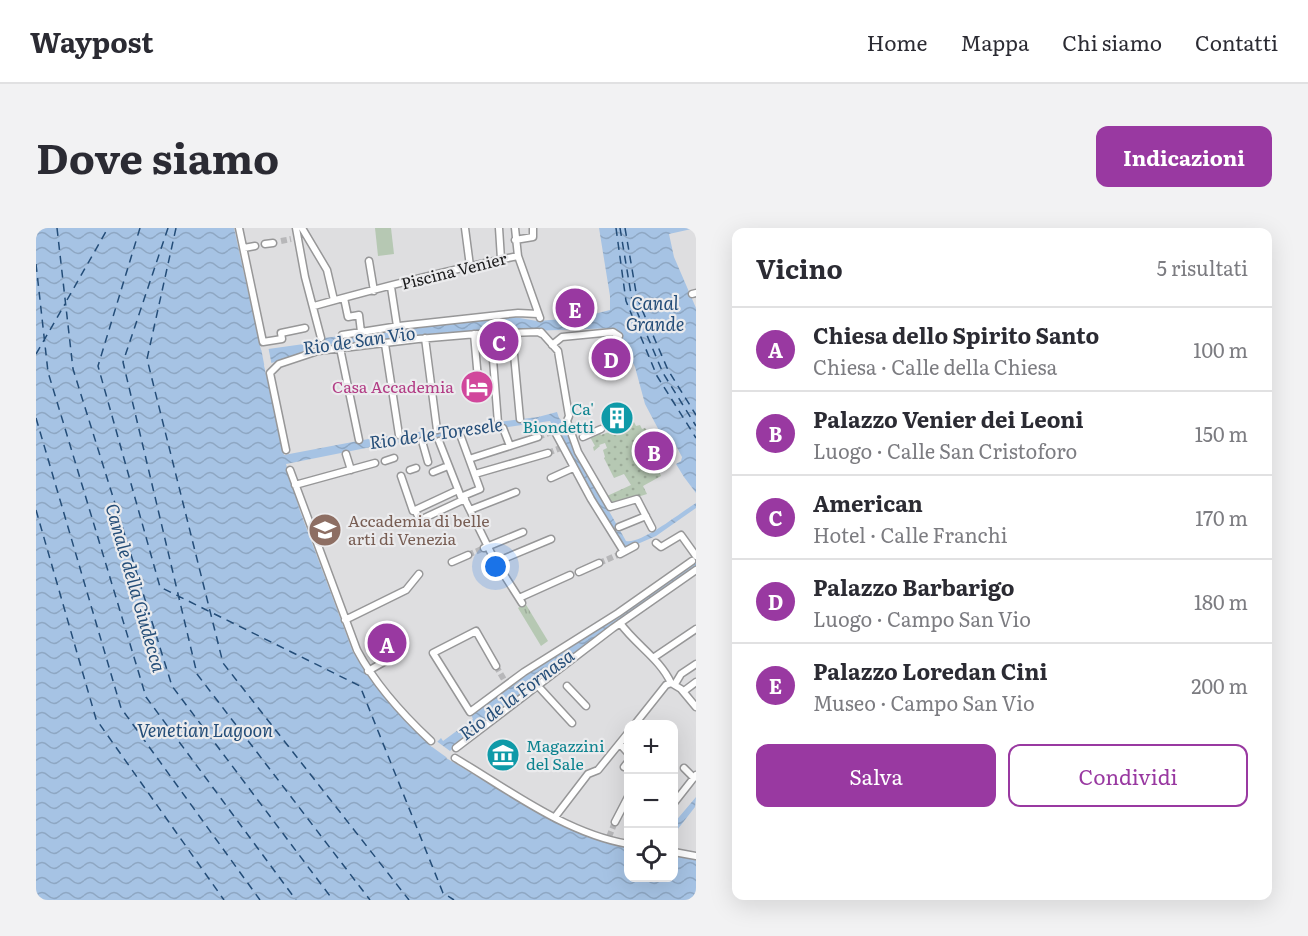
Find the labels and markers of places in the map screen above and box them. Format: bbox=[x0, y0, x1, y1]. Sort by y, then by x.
pin: E bbox=[556, 286, 594, 331]
pin: C bbox=[480, 318, 518, 364]
pin: D bbox=[592, 336, 630, 380]
hotel icon: Casa Accademia bbox=[459, 369, 495, 405]
place label: Casa Accademia bbox=[332, 374, 454, 398]
place label: Ca' Biondetti bbox=[522, 396, 594, 438]
building icon: Ca' Biondetti bbox=[599, 400, 635, 436]
pin: B bbox=[634, 428, 674, 474]
place label: Accademia di belle arti di Venezia bbox=[348, 508, 490, 550]
school or university icon: Accademia di belle arti di Venezia bbox=[307, 512, 343, 548]
pin: A bbox=[368, 620, 406, 666]
place label: Magazzini del Sale bbox=[526, 733, 605, 775]
museum icon: Magazzini del Sale bbox=[485, 737, 521, 773]

